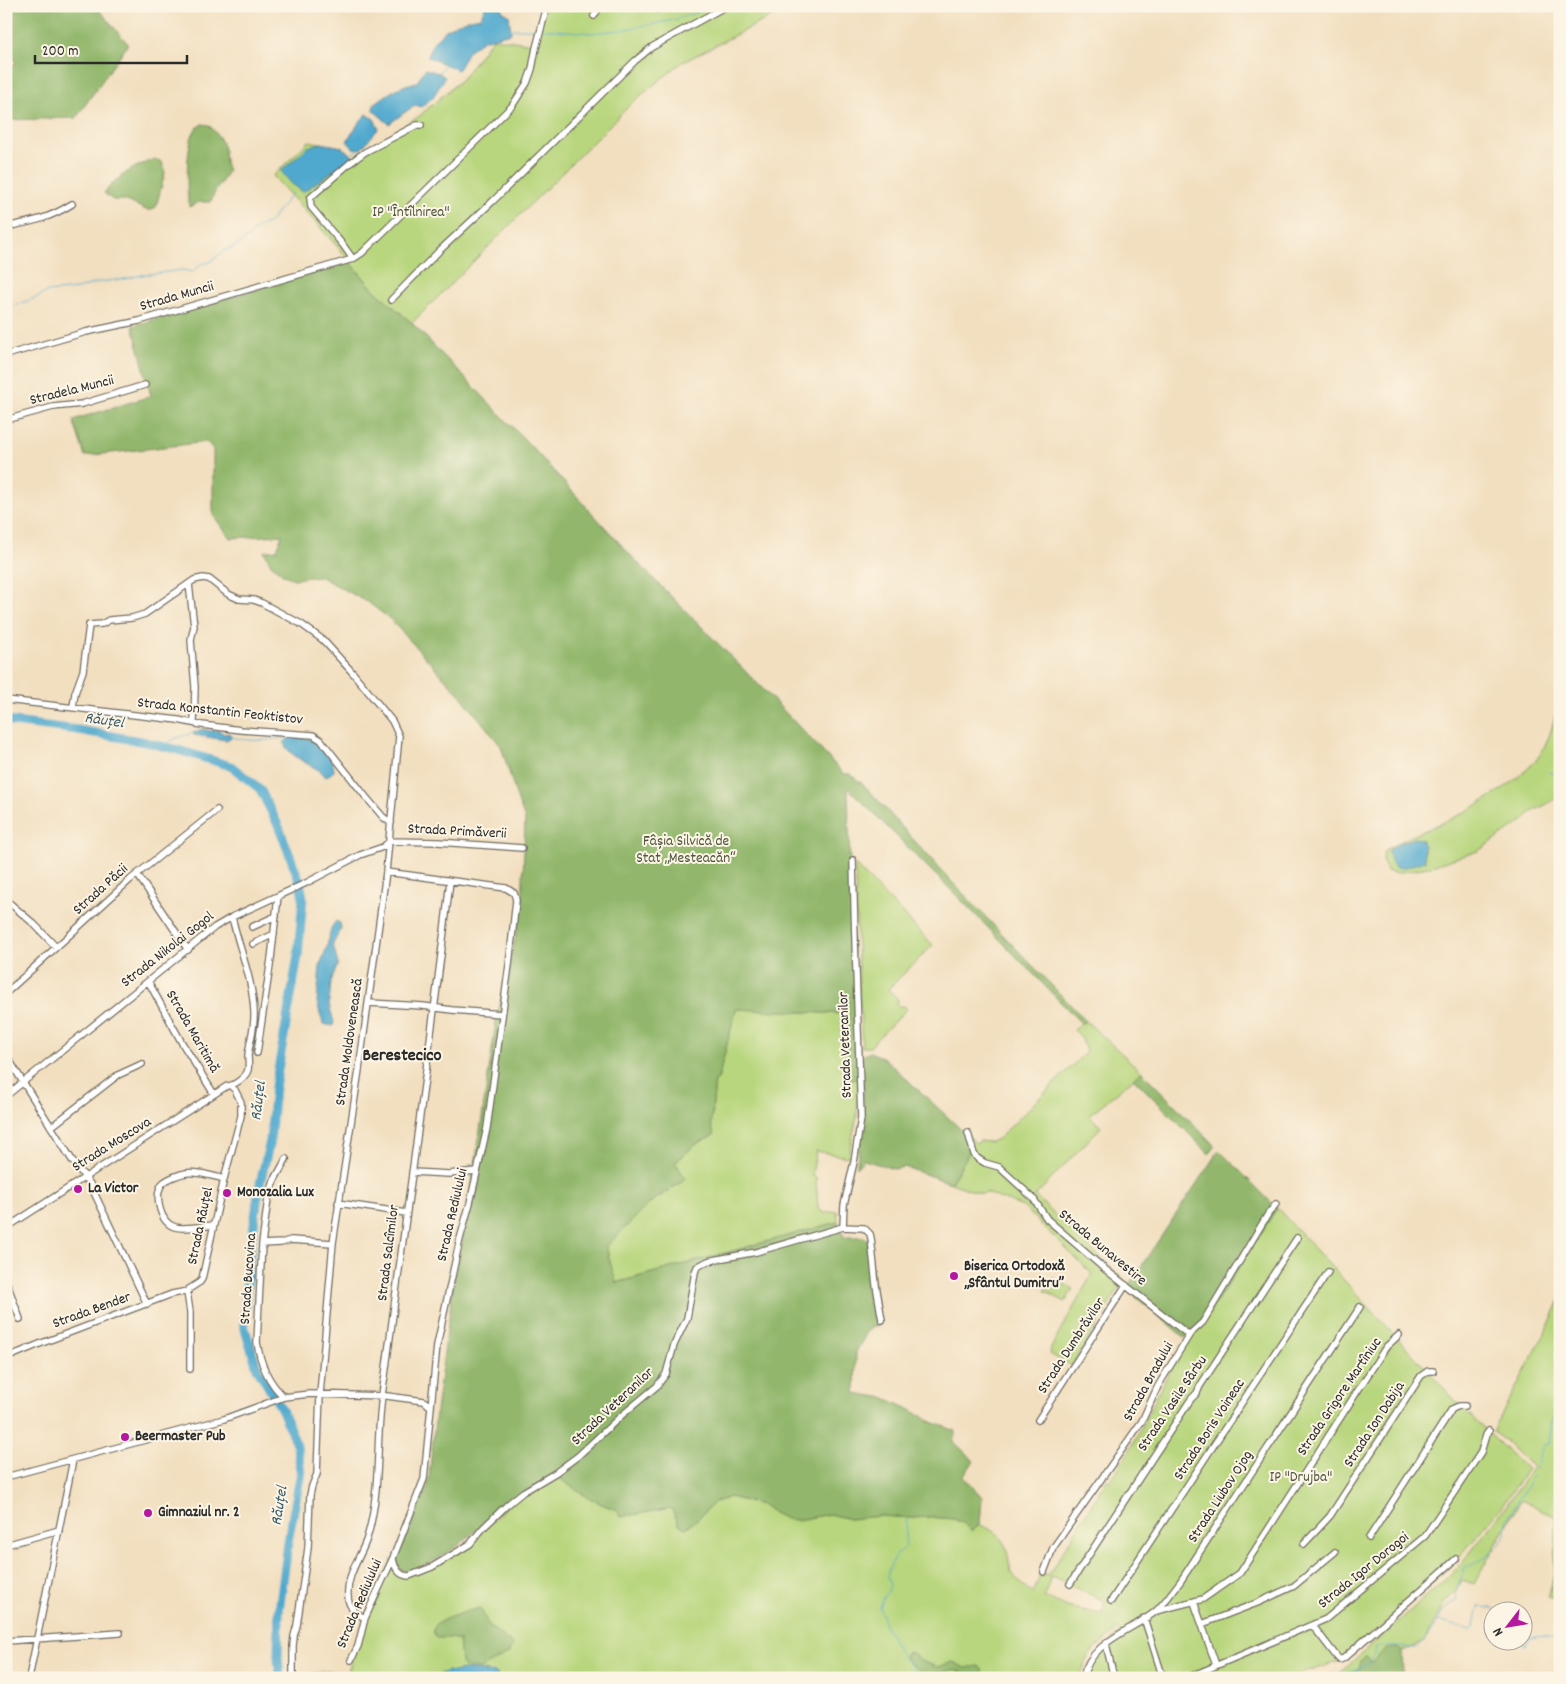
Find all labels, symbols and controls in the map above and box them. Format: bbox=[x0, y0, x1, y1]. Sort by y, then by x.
scale bar bbox=[35, 32, 188, 64]
text: 200 m bbox=[42, 41, 79, 63]
park label: IP "Întîlnirea" bbox=[372, 202, 450, 224]
street label: Strada Muncii bbox=[137, 276, 217, 318]
street label: Stradela Muncii bbox=[28, 370, 117, 412]
street label: Strada Konstantin Feoktistov bbox=[136, 692, 305, 732]
water label: Răuțel bbox=[83, 707, 126, 735]
street label: Strada Primăverii bbox=[407, 818, 507, 846]
park label: Fâșia Silvică de Stat „Mesteacăn“ bbox=[636, 831, 736, 870]
street label: Strada Păcii bbox=[68, 859, 134, 921]
street label: Strada Nikolai Gogol bbox=[117, 906, 220, 993]
street label: Strada Moldovenească bbox=[330, 976, 370, 1107]
street label: Strada Maritimă bbox=[159, 986, 225, 1078]
street label: Strada Veteranilor bbox=[833, 991, 859, 1098]
district label: Berestecico bbox=[363, 1044, 441, 1069]
water label: Răuțel bbox=[245, 1079, 273, 1122]
street label: Strada Moscova bbox=[68, 1111, 157, 1178]
street label: Strada Rediulului bbox=[432, 1166, 474, 1264]
place label: La Victor bbox=[88, 1178, 139, 1200]
place label: Monozalia Lux bbox=[237, 1182, 314, 1204]
marker: La Victor bbox=[72, 1183, 84, 1195]
street label: Strada Răuțel bbox=[182, 1185, 220, 1267]
marker: Monozalia Lux bbox=[221, 1187, 233, 1199]
street label: Strada Salcîmilor bbox=[372, 1203, 406, 1303]
street label: Strada Bunavestire bbox=[1053, 1204, 1151, 1292]
street label: Strada Bucovina bbox=[235, 1232, 263, 1325]
place label: Biserica Ortodoxă „Sfântul Dumitru” bbox=[964, 1256, 1065, 1295]
marker: Biserica Ortodoxă „Sfântul Dumitru” bbox=[948, 1270, 960, 1282]
street label: Strada Bender bbox=[50, 1286, 135, 1335]
street label: Strada Dumbrăvilor bbox=[1033, 1293, 1112, 1399]
street label: Strada Grigore Martîniuc bbox=[1292, 1333, 1388, 1461]
street label: Strada Bradului bbox=[1118, 1338, 1180, 1426]
street label: Strada Vasile Sârbu bbox=[1133, 1352, 1213, 1456]
street label: Strada Veteranilor bbox=[567, 1362, 660, 1451]
street label: Strada Boris Voineac bbox=[1169, 1375, 1251, 1485]
street label: Strada Ion Dabija bbox=[1339, 1377, 1412, 1472]
place label: Beermaster Pub bbox=[135, 1426, 226, 1448]
marker: Beermaster Pub bbox=[119, 1431, 131, 1443]
street label: Strada Liubov Ojog bbox=[1183, 1446, 1259, 1548]
park label: IP "Drujba" bbox=[1270, 1467, 1332, 1489]
water label: Răuțel bbox=[266, 1484, 295, 1527]
place label: Gimnaziul nr. 2 bbox=[158, 1502, 239, 1524]
marker: Gimnaziul nr. 2 bbox=[142, 1507, 154, 1519]
street label: Strada Igor Dorogoi bbox=[1314, 1527, 1415, 1615]
street label: Strada Rediulului bbox=[331, 1556, 389, 1652]
north arrow bbox=[1484, 1602, 1534, 1652]
text: N bbox=[1488, 1623, 1509, 1640]

